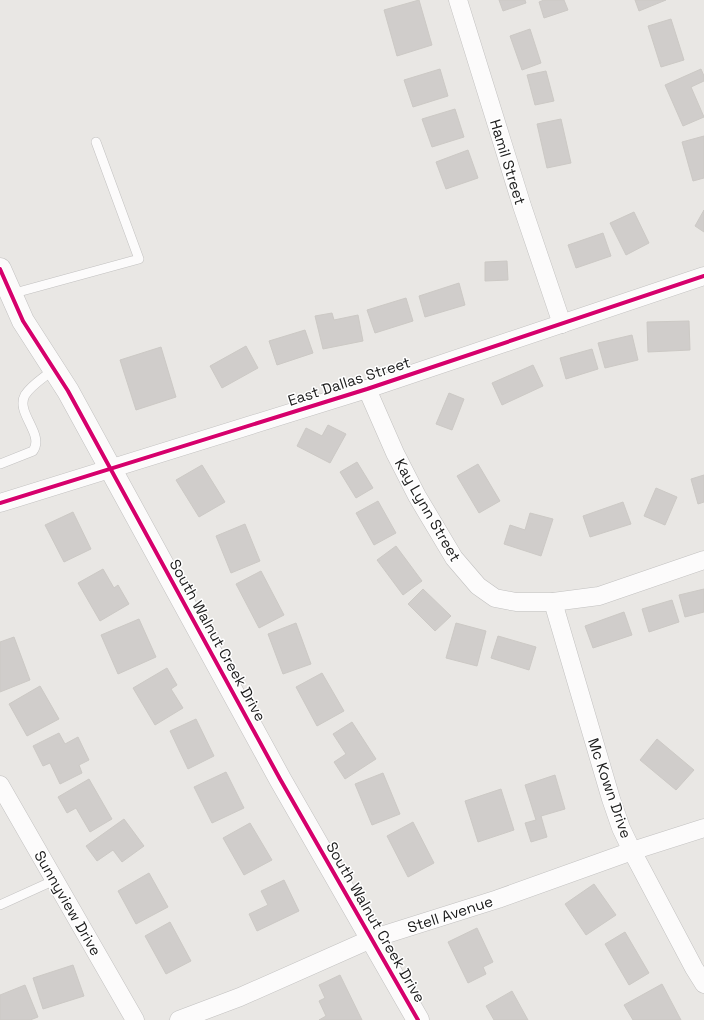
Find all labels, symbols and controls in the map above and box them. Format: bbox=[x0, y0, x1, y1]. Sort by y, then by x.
street label: Hamil Street bbox=[486, 117, 530, 207]
street label: East Dallas Street bbox=[285, 352, 413, 410]
street label: Kay Lynn Street bbox=[391, 455, 465, 565]
street label: South Walnut Creek Drive bbox=[165, 556, 271, 724]
street label: Mc Kown Drive bbox=[584, 735, 636, 841]
street label: South Walnut Creek Drive bbox=[322, 838, 430, 1006]
street label: Sunnyview Drive bbox=[30, 847, 106, 959]
street label: Stell Avenue bbox=[405, 891, 495, 937]

